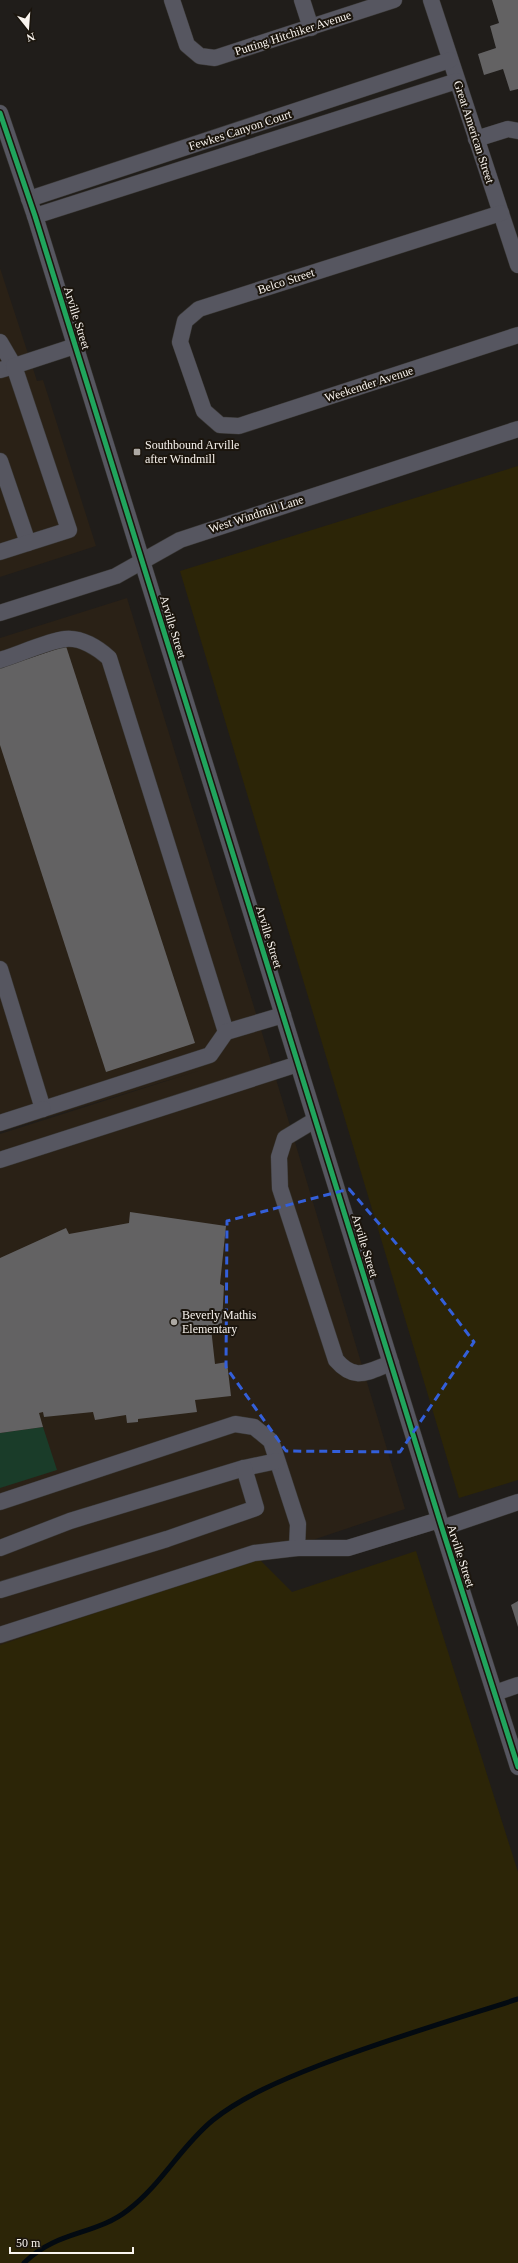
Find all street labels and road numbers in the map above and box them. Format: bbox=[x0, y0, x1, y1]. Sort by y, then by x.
street label: Putting Hitchiker Avenue bbox=[233, 8, 353, 58]
street label: Great American Street bbox=[451, 79, 497, 186]
street label: Fewkes Canyon Court bbox=[187, 107, 294, 153]
street label: Belco Street bbox=[256, 265, 317, 297]
street label: Arville Street bbox=[61, 285, 93, 352]
street label: Weekender Avenue bbox=[323, 363, 415, 405]
street label: West Windmill Lane bbox=[207, 492, 305, 536]
street label: Arville Street bbox=[157, 594, 189, 661]
street label: Arville Street bbox=[253, 904, 285, 971]
street label: Arville Street bbox=[349, 1213, 381, 1280]
street label: Arville Street bbox=[444, 1523, 478, 1590]

